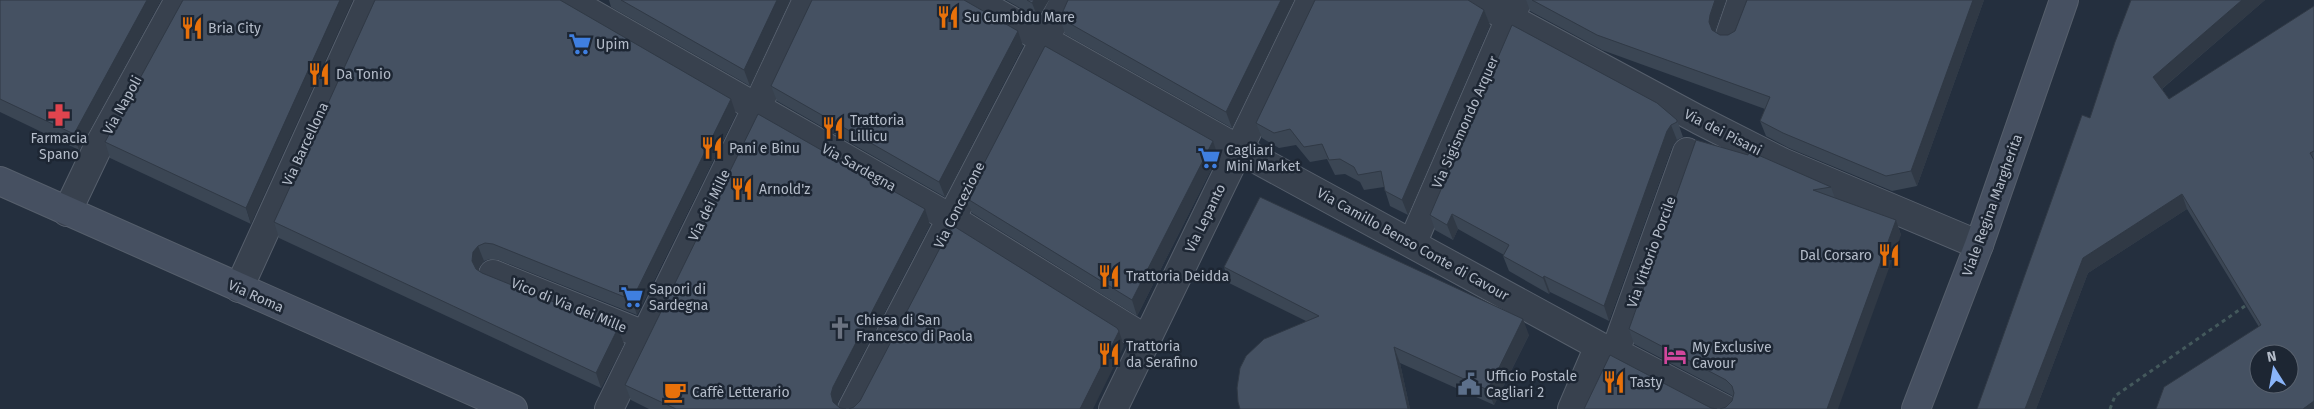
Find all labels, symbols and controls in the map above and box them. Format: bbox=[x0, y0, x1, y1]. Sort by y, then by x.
restaurant icon: Su Cumbidu Mare bbox=[935, 4, 961, 30]
place label: Su Cumbidu Mare bbox=[964, 9, 1075, 26]
restaurant icon: Bria City bbox=[179, 15, 205, 41]
place label: Bria City bbox=[208, 20, 261, 37]
supermarket icon: Upim bbox=[567, 31, 593, 57]
place label: Upim bbox=[596, 36, 630, 53]
street label: Via Sigismondo Arquer bbox=[1428, 53, 1503, 191]
restaurant icon: Da Tonio bbox=[306, 61, 332, 87]
place label: Da Tonio bbox=[336, 66, 391, 83]
street label: Via Napoli bbox=[99, 73, 146, 138]
street label: Via Barcellona bbox=[279, 100, 332, 189]
pharmacy icon: Farmacia Spano bbox=[46, 102, 72, 128]
street label: Via dei Pisani bbox=[1681, 106, 1764, 159]
place label: Trattoria Lillicu bbox=[850, 112, 904, 145]
restaurant icon: Trattoria Lillicu bbox=[820, 115, 846, 141]
place label: Farmacia Spano bbox=[31, 130, 87, 163]
street label: Viale Regina Margherita bbox=[1959, 132, 2026, 279]
restaurant icon: Pani e Binu bbox=[699, 135, 725, 161]
place label: Pani e Binu bbox=[729, 140, 800, 157]
street label: Via Sardegna bbox=[819, 140, 899, 195]
place label: Cagliari Mini Market bbox=[1226, 142, 1301, 175]
supermarket icon: Cagliari Mini Market bbox=[1196, 145, 1222, 171]
street label: Via Concezione bbox=[930, 159, 989, 251]
street label: Via dei Mille bbox=[685, 167, 734, 244]
restaurant icon: Arnold'z bbox=[729, 176, 755, 202]
place label: Arnold'z bbox=[759, 181, 810, 198]
street label: Via Lepanto bbox=[1182, 181, 1229, 255]
street label: Via Camillo Benso Conte di Cavour bbox=[1314, 184, 1512, 305]
street label: Via Vittorio Porcile bbox=[1623, 194, 1680, 310]
restaurant icon: Dal Corsaro bbox=[1876, 242, 1902, 268]
place label: Dal Corsaro bbox=[1800, 247, 1872, 264]
restaurant icon: Trattoria Deidda bbox=[1096, 263, 1122, 289]
place label: Trattoria Deidda bbox=[1126, 268, 1229, 285]
street label: Vico di Via dei Mille bbox=[508, 274, 629, 336]
street label: Via Roma bbox=[225, 277, 286, 316]
place label: Sapori di Sardegna bbox=[649, 281, 708, 314]
supermarket icon: Sapori di Sardegna bbox=[619, 284, 645, 310]
place label: Chiesa di San Francesco di Paola bbox=[856, 312, 973, 345]
church icon: Chiesa di San Francesco di Paola bbox=[827, 315, 853, 341]
place label: Trattoria da Serafino bbox=[1126, 338, 1198, 371]
place label: My Exclusive Cavour bbox=[1692, 339, 1772, 372]
restaurant icon: Trattoria da Serafino bbox=[1096, 341, 1122, 367]
hotel icon: My Exclusive Cavour bbox=[1662, 342, 1688, 368]
north arrow bbox=[2249, 344, 2299, 394]
text: N bbox=[2265, 347, 2278, 366]
place label: Ufficio Postale Cagliari 2 bbox=[1486, 368, 1577, 401]
restaurant icon: Tasty bbox=[1601, 369, 1627, 395]
public building icon: Ufficio Postale Cagliari 2 bbox=[1456, 371, 1482, 397]
place label: Tasty bbox=[1630, 374, 1663, 391]
cafe icon: Caffè Letterario bbox=[662, 379, 688, 405]
place label: Caffè Letterario bbox=[692, 384, 790, 401]

